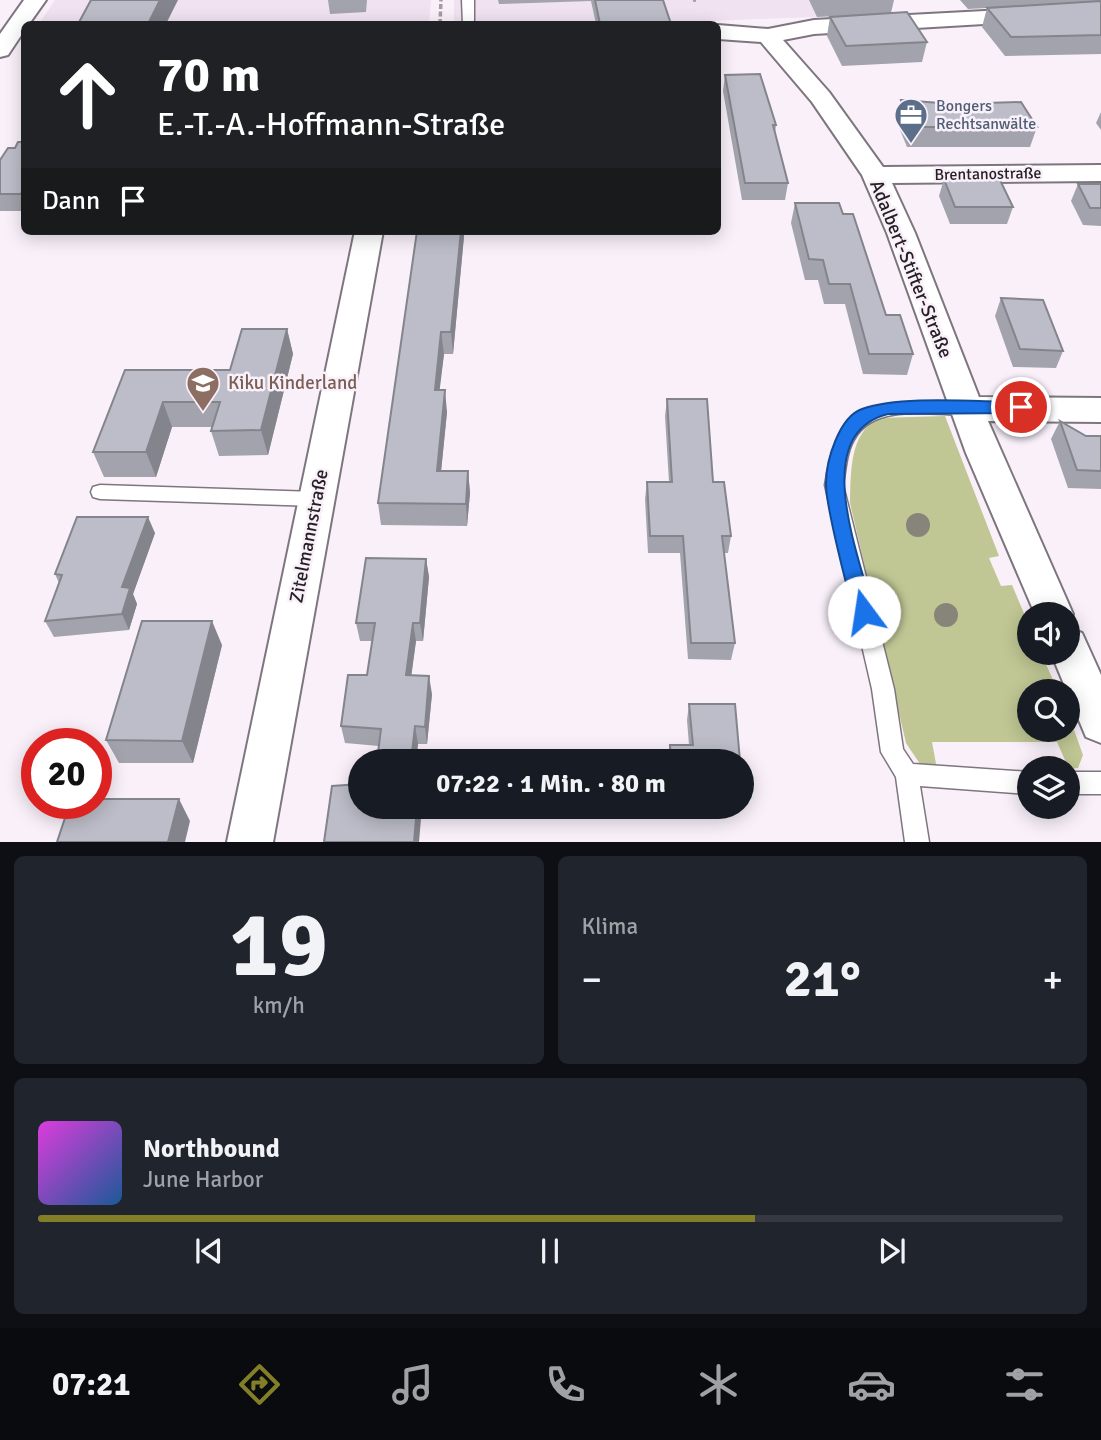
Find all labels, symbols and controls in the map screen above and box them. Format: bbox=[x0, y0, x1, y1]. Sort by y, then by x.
text: 70 m bbox=[157, 45, 260, 105]
icon: ahead bbox=[42, 49, 133, 140]
office icon: Bongers Rechtsanwälte bbox=[892, 96, 930, 145]
place label: Bongers Rechtsanwälte bbox=[936, 96, 1036, 134]
text: E.-T.-A.-Hoffmann-Straße bbox=[157, 105, 505, 144]
street label: Brentanostraße bbox=[934, 163, 1042, 185]
street label: Adalbert-Stifter-Straße bbox=[864, 176, 958, 362]
icon: arrive bbox=[114, 182, 152, 220]
text: Dann bbox=[42, 185, 100, 217]
school or university icon: Kiku Kinderland bbox=[184, 364, 222, 413]
place label: Kiku Kinderland bbox=[228, 371, 357, 395]
pin bbox=[991, 377, 1051, 437]
icon: arrive bbox=[1002, 388, 1040, 426]
street label: Zitelmannstraße bbox=[284, 467, 334, 605]
position arrow bbox=[827, 575, 901, 649]
map controls bbox=[1017, 602, 1080, 819]
button: sound bbox=[1017, 602, 1080, 665]
button: search bbox=[1017, 679, 1080, 742]
speed limit sign: 20 bbox=[21, 728, 112, 819]
button: layers bbox=[1017, 756, 1080, 819]
text: 07:22 · 1 Min. · 80 m bbox=[436, 768, 666, 800]
text: 19 bbox=[230, 889, 328, 1002]
text: Klima bbox=[582, 912, 638, 941]
text: 21° bbox=[784, 947, 861, 1011]
text: − bbox=[582, 956, 602, 1003]
text: + bbox=[1042, 956, 1063, 1003]
text: km/h bbox=[253, 991, 305, 1020]
text: Northbound bbox=[143, 1133, 280, 1165]
text: June Harbor bbox=[143, 1165, 263, 1194]
icon: previous bbox=[190, 1232, 228, 1270]
icon: pause bbox=[531, 1232, 569, 1270]
icon: next bbox=[873, 1232, 911, 1270]
icon: directions bbox=[235, 1360, 284, 1409]
icon: music bbox=[388, 1360, 437, 1409]
icon: phone bbox=[541, 1360, 590, 1409]
icon: climate bbox=[694, 1360, 743, 1409]
icon: car bbox=[847, 1360, 896, 1409]
icon: filters bbox=[1000, 1360, 1049, 1409]
text: 07:21 bbox=[52, 1365, 131, 1404]

